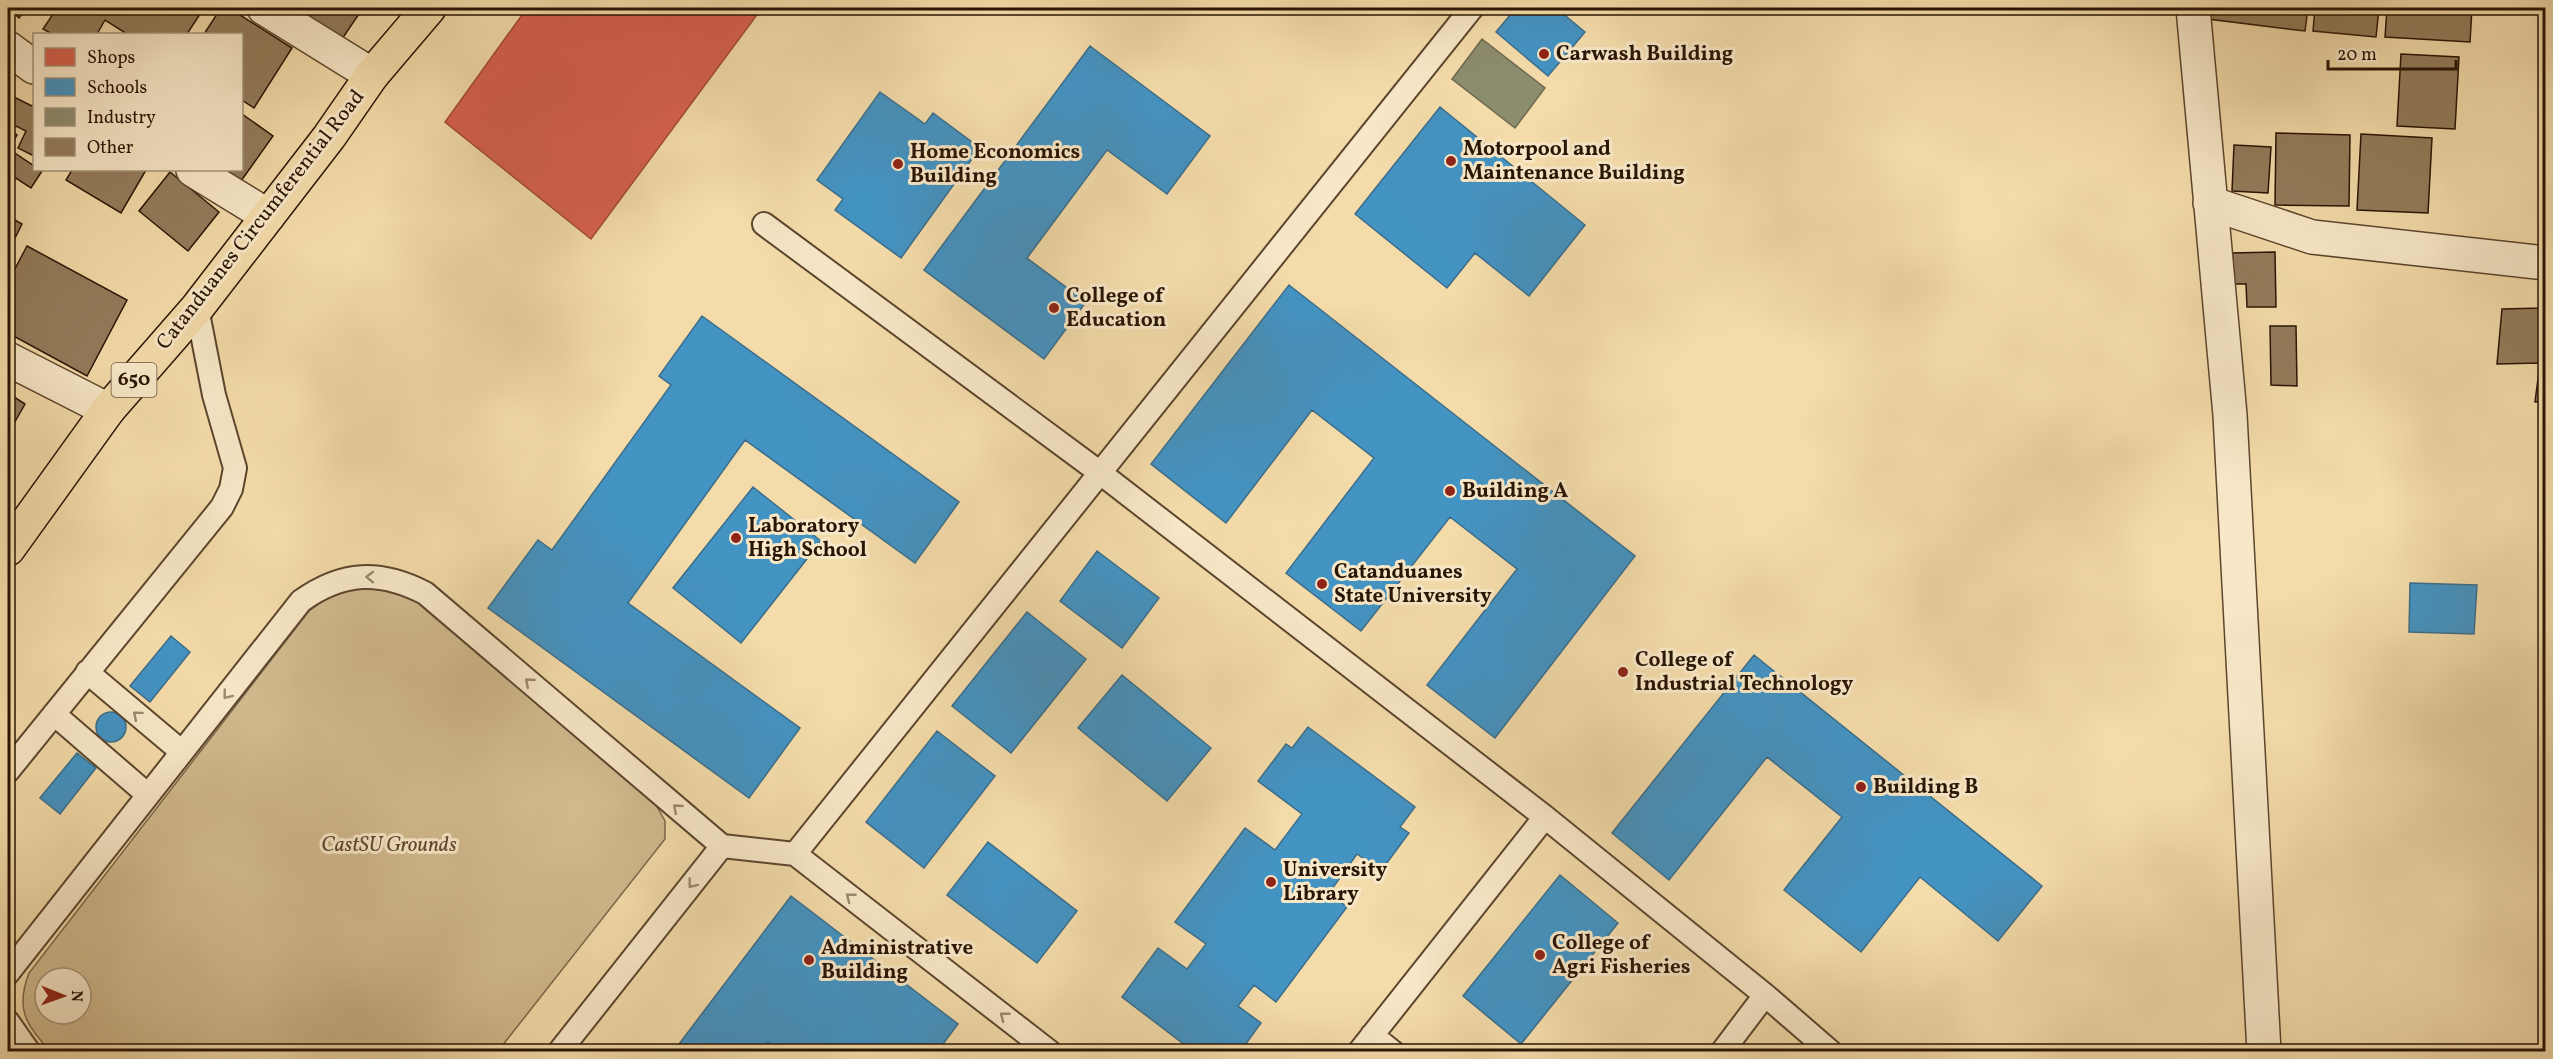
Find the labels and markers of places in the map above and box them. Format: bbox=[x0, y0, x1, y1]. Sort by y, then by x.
place label: Carwash Building bbox=[1556, 40, 1733, 69]
marker: Carwash Building bbox=[1537, 47, 1551, 61]
place label: Motorpool and Maintenance Building bbox=[1463, 135, 1685, 188]
place label: Home Economics Building bbox=[910, 138, 1080, 191]
marker: Motorpool and Maintenance Building bbox=[1444, 154, 1458, 168]
marker: Home Economics Building bbox=[891, 157, 905, 171]
place label: College of Education bbox=[1066, 282, 1167, 335]
marker: College of Education bbox=[1047, 301, 1061, 315]
place label: Building A bbox=[1462, 477, 1568, 506]
marker: Building A bbox=[1443, 484, 1457, 498]
place label: Laboratory High School bbox=[748, 512, 867, 565]
marker: Laboratory High School bbox=[729, 531, 743, 545]
place label: Catanduanes State University bbox=[1334, 558, 1492, 611]
marker: Catanduanes State University bbox=[1315, 577, 1329, 591]
place label: College of Industrial Technology bbox=[1635, 646, 1853, 699]
marker: College of Industrial Technology bbox=[1616, 665, 1630, 679]
place label: Building B bbox=[1873, 773, 1978, 802]
marker: Building B bbox=[1854, 780, 1868, 794]
place label: University Library bbox=[1283, 856, 1388, 909]
marker: University Library bbox=[1264, 875, 1278, 889]
place label: College of Agri Fisheries bbox=[1552, 929, 1690, 982]
place label: Administrative Building bbox=[821, 934, 973, 987]
marker: College of Agri Fisheries bbox=[1533, 948, 1547, 962]
marker: Administrative Building bbox=[802, 953, 816, 967]

